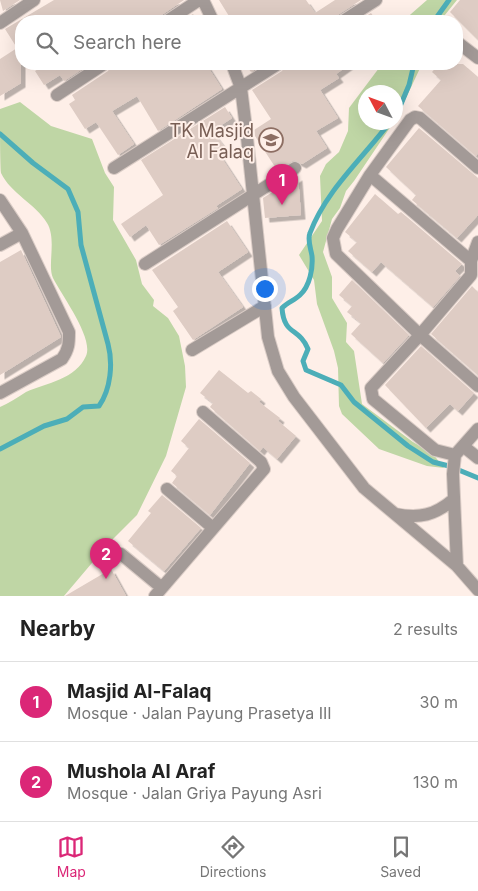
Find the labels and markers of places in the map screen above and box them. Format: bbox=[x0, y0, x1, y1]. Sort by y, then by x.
place label: TK Masjid Al Falaq bbox=[170, 120, 254, 162]
school or university icon: TK Masjid Al Falaq bbox=[258, 127, 284, 153]
pin: 1 bbox=[266, 164, 298, 205]
pin: 2 bbox=[90, 538, 122, 579]

